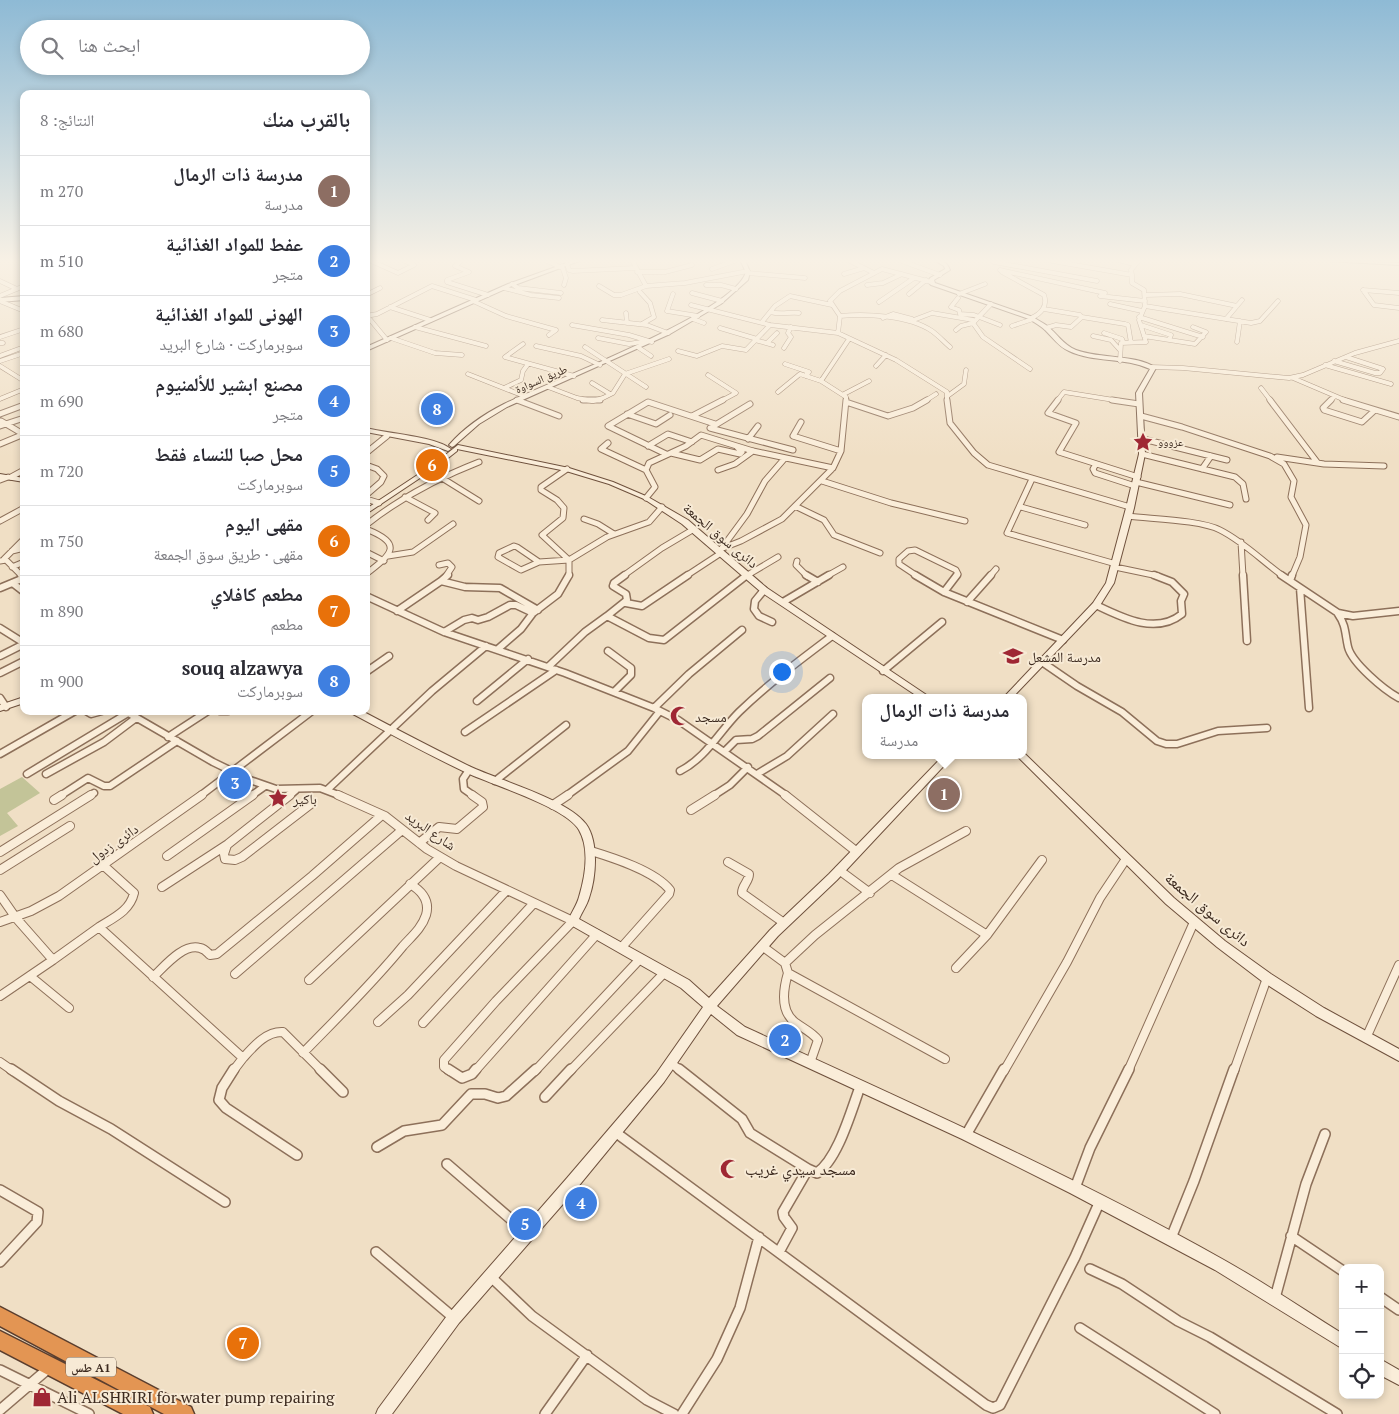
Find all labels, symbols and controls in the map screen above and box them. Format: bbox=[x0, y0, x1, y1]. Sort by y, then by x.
search box bbox=[20, 20, 370, 75]
text: ابحث هنا bbox=[78, 32, 141, 57]
icon: search bbox=[38, 34, 66, 62]
text: بالقرب منك bbox=[262, 105, 350, 133]
text: النتائج: 8 bbox=[40, 109, 94, 131]
text: مدرسة ذات الرمال bbox=[173, 161, 303, 186]
text: 270 m bbox=[40, 180, 83, 202]
text: 1 bbox=[329, 180, 339, 202]
text: مدرسة bbox=[264, 193, 303, 215]
text: عفط للمواد الغذائية bbox=[166, 231, 303, 256]
text: 510 m bbox=[40, 250, 83, 272]
text: 2 bbox=[329, 250, 339, 272]
text: متجر bbox=[273, 263, 303, 285]
text: الهونى للمواد الغذائية bbox=[155, 301, 303, 326]
text: 680 m bbox=[40, 320, 83, 342]
text: 3 bbox=[329, 320, 339, 342]
text: سوبرماركت · شارع البريد bbox=[160, 333, 303, 355]
street label: طريق السواوة bbox=[513, 362, 569, 396]
text: مصنع ابشير للألمنيوم bbox=[156, 371, 303, 396]
text: 690 m bbox=[40, 390, 83, 412]
text: 4 bbox=[329, 390, 339, 412]
pin: 8 bbox=[421, 390, 453, 428]
text: متجر bbox=[273, 403, 303, 425]
place icon: عزووو bbox=[1132, 431, 1154, 453]
place label: عزووو bbox=[1158, 435, 1184, 449]
text: محل صبا للنساء فقط bbox=[155, 441, 303, 466]
pin: 6 bbox=[416, 446, 448, 484]
text: 720 m bbox=[40, 460, 83, 482]
text: 5 bbox=[329, 460, 339, 482]
text: سوبرماركت bbox=[237, 473, 303, 495]
street label: دائرى سوق الجمعة bbox=[679, 498, 763, 572]
text: مقهى اليوم bbox=[225, 511, 303, 536]
text: 750 m bbox=[40, 530, 83, 552]
text: 6 bbox=[329, 530, 339, 552]
text: مقهى · طريق سوق الجمعة bbox=[154, 543, 303, 565]
text: مطعم كافلاي bbox=[210, 581, 303, 606]
text: 890 m bbox=[40, 600, 83, 622]
text: 7 bbox=[329, 600, 339, 622]
text: مطعم bbox=[271, 613, 303, 635]
school or university icon: مدرسة المشعل bbox=[1002, 645, 1024, 667]
place label: مدرسة المشعل bbox=[1028, 647, 1101, 666]
text: souq alzawya bbox=[182, 655, 303, 680]
your location bbox=[769, 659, 795, 685]
text: 900 m bbox=[40, 670, 83, 692]
text: 8 bbox=[329, 670, 339, 692]
text: سوبرماركت bbox=[237, 680, 303, 702]
popup bbox=[862, 694, 1027, 759]
text: مدرسة ذات الرمال bbox=[880, 697, 1009, 722]
mosque icon: مسجد bbox=[669, 705, 691, 727]
place label: مسجد bbox=[695, 707, 727, 726]
text: مدرسة bbox=[880, 729, 918, 751]
pin: 3 bbox=[219, 764, 251, 802]
pin: 1 bbox=[928, 775, 960, 813]
place icon: باكير bbox=[267, 787, 289, 809]
place label: باكير bbox=[292, 789, 317, 808]
street label: شارع البريد bbox=[401, 806, 460, 855]
street label: دائرى زدول bbox=[84, 819, 142, 867]
street label: دائرى سوق الجمعة bbox=[1160, 867, 1256, 951]
pin: 2 bbox=[769, 1021, 801, 1059]
mosque icon: مسجد سيدي غريب bbox=[719, 1158, 741, 1180]
place label: مسجد سيدي غريب bbox=[745, 1158, 856, 1182]
pin: 4 bbox=[565, 1184, 597, 1222]
pin: 5 bbox=[509, 1205, 541, 1243]
map controls bbox=[1339, 1264, 1384, 1399]
button: + bbox=[1339, 1264, 1384, 1309]
button: − bbox=[1339, 1309, 1384, 1354]
pin: 7 bbox=[227, 1324, 259, 1362]
button: locate bbox=[1339, 1354, 1384, 1399]
road number: طس A1 bbox=[66, 1358, 116, 1376]
shop icon: Ali ALSHRIRI for water pump repairing bbox=[31, 1386, 53, 1408]
place label: Ali ALSHRIRI for water pump repairing bbox=[57, 1386, 335, 1408]

